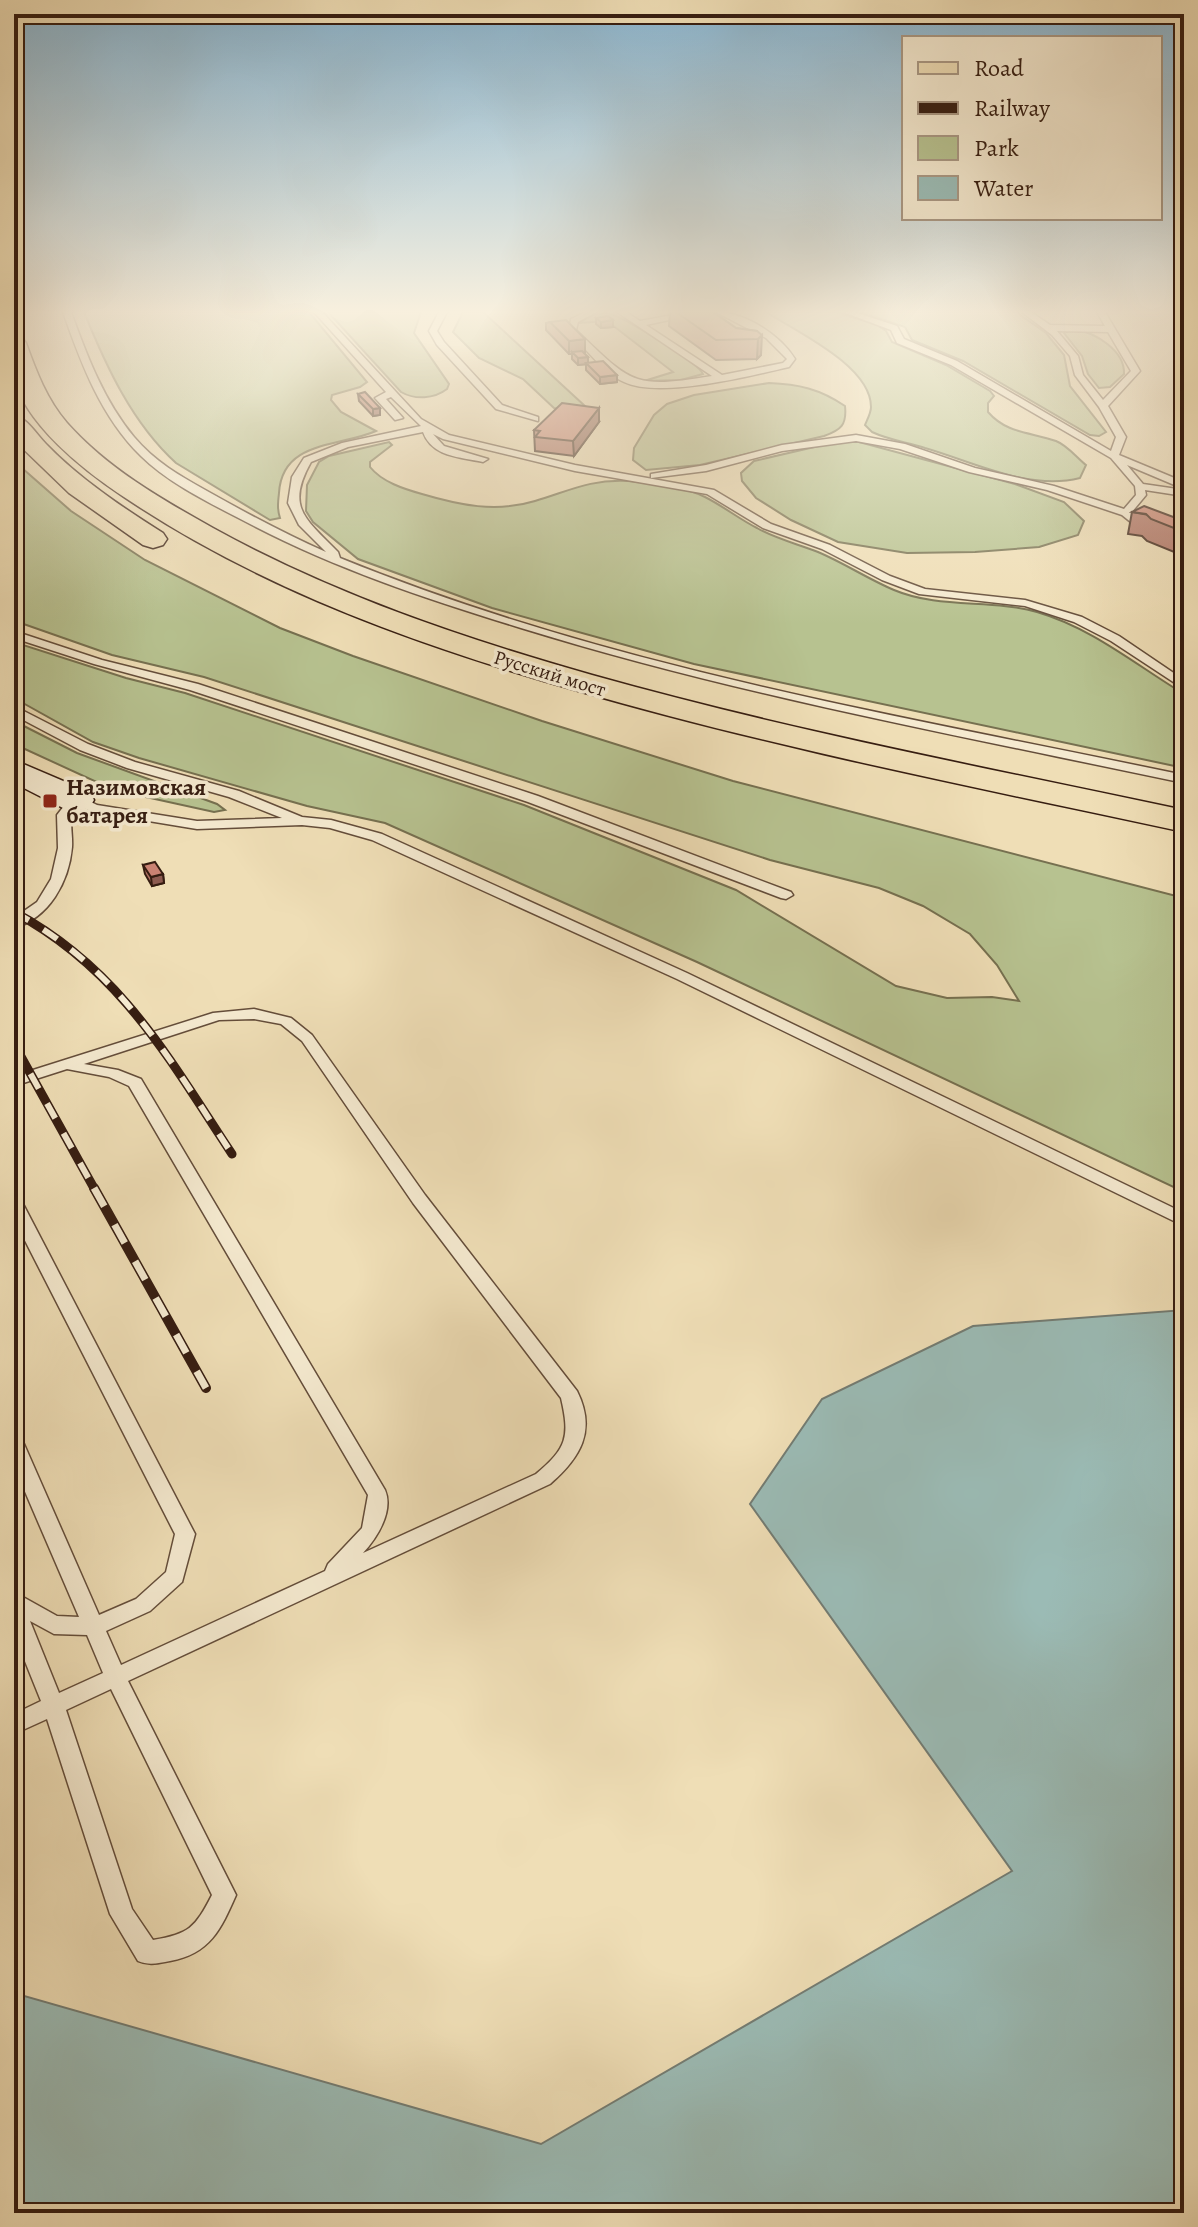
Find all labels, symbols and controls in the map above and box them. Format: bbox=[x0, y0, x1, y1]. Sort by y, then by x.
legend bbox=[902, 36, 1162, 220]
text: Road bbox=[974, 52, 1024, 84]
text: Railway bbox=[974, 92, 1050, 124]
text: Park bbox=[974, 132, 1019, 164]
text: Water bbox=[973, 172, 1034, 204]
street label: Русский мост bbox=[491, 644, 609, 703]
place label: Назимовская батарея bbox=[66, 771, 206, 831]
marker: Назимовская батарея bbox=[41, 792, 59, 810]

